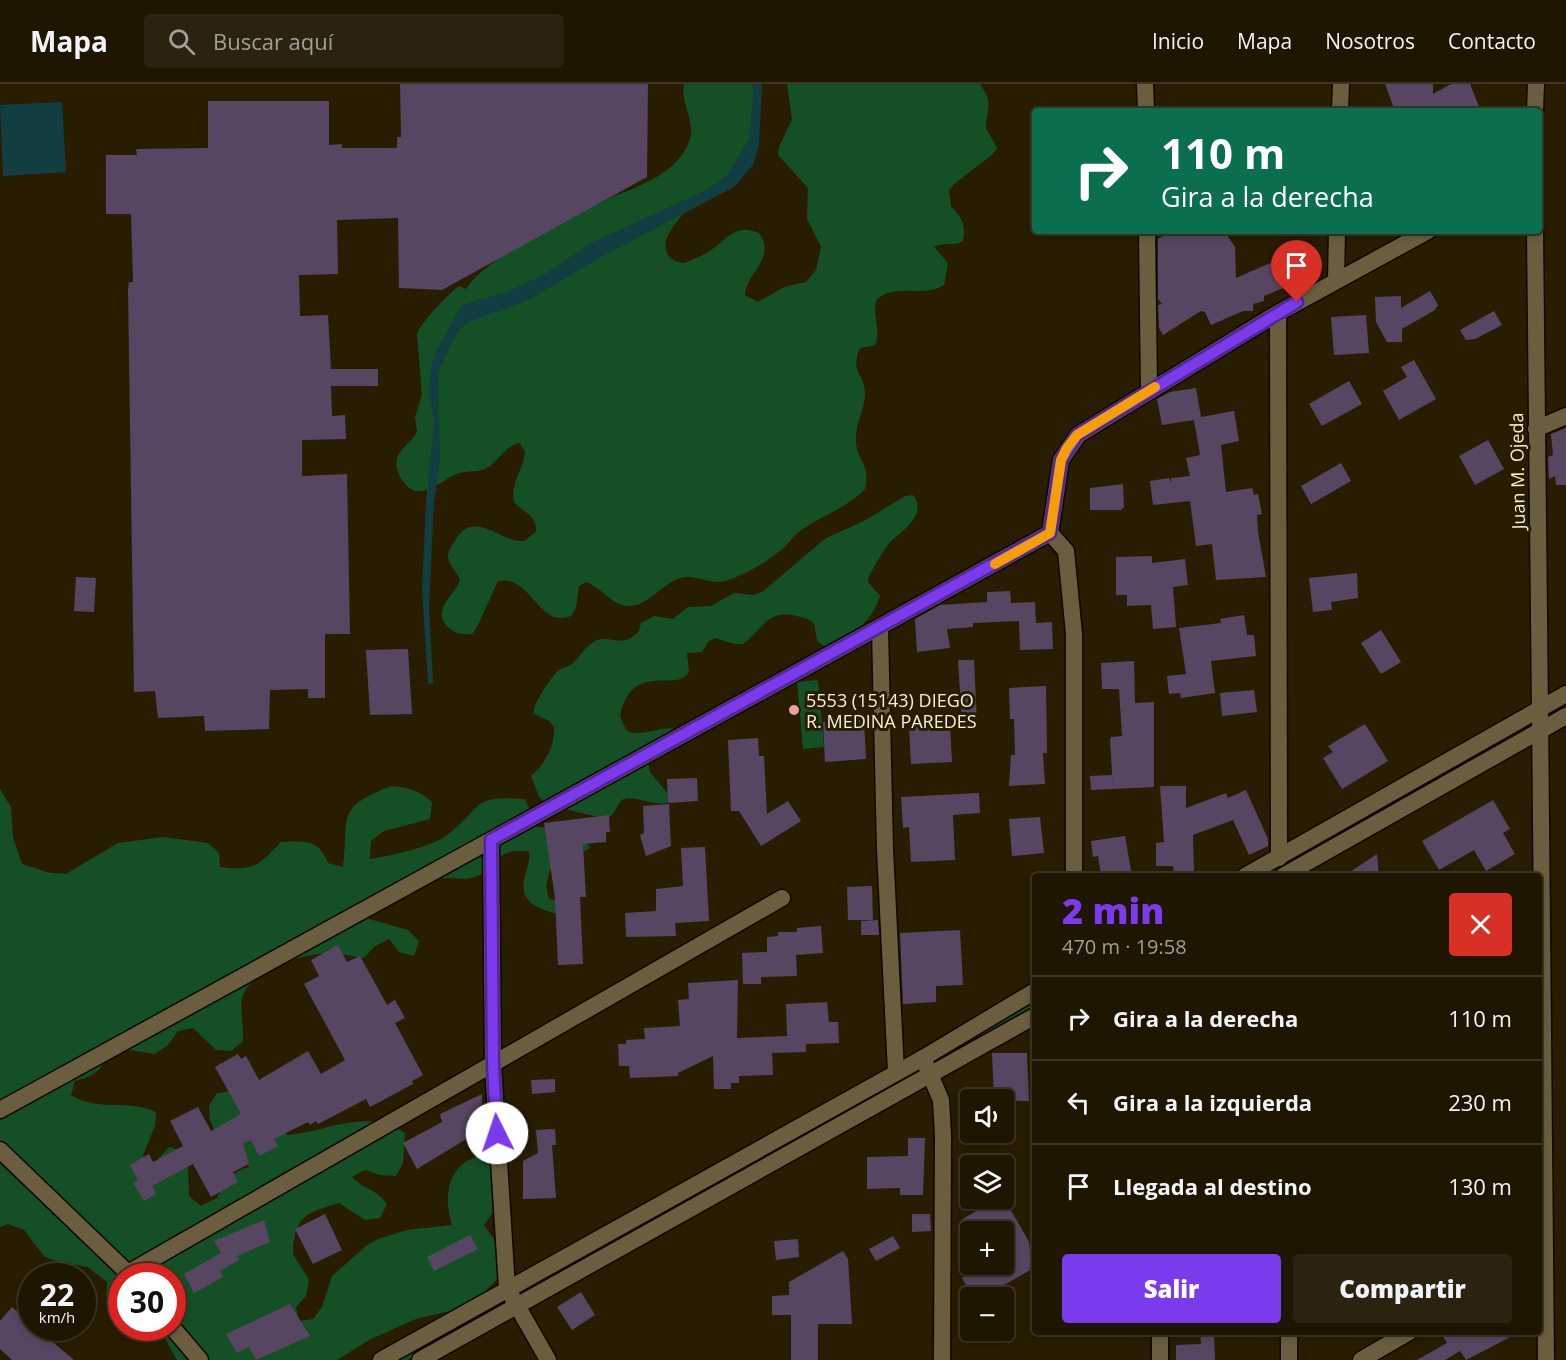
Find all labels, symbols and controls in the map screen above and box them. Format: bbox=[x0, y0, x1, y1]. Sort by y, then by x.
search box bbox=[144, 14, 564, 68]
text: Mapa bbox=[30, 22, 108, 60]
icon: search bbox=[165, 25, 198, 58]
text: Buscar aquí bbox=[213, 26, 333, 56]
text: Inicio bbox=[1152, 27, 1204, 55]
text: Mapa bbox=[1237, 27, 1292, 55]
text: Nosotros bbox=[1325, 27, 1415, 55]
text: Contacto bbox=[1448, 27, 1536, 55]
text: 110 m bbox=[1161, 124, 1285, 181]
icon: right bbox=[1062, 132, 1140, 210]
text: Gira a la derecha bbox=[1161, 178, 1374, 215]
pin bbox=[1271, 240, 1322, 302]
icon: arrive bbox=[1280, 249, 1313, 282]
street label: Juan M. Ojeda bbox=[1504, 412, 1530, 532]
place label: 5553 (15143) DIEGO R. MEDINA PAREDES bbox=[806, 688, 977, 733]
marker: 5553 (15143) DIEGO R. MEDINA PAREDES bbox=[787, 703, 801, 717]
text: 2 min bbox=[1062, 886, 1164, 935]
button: close bbox=[1449, 893, 1512, 956]
text: 470 m · 19:58 bbox=[1062, 933, 1187, 960]
icon: right bbox=[1062, 1002, 1095, 1035]
text: Gira a la derecha bbox=[1113, 1003, 1298, 1033]
text: 110 m bbox=[1448, 1003, 1512, 1033]
icon: left bbox=[1062, 1086, 1095, 1119]
text: Gira a la izquierda bbox=[1113, 1087, 1312, 1117]
text: 230 m bbox=[1448, 1087, 1512, 1117]
map controls bbox=[960, 1089, 1014, 1341]
button: sound bbox=[960, 1089, 1014, 1143]
position arrow bbox=[465, 1101, 529, 1165]
button: layers bbox=[960, 1155, 1014, 1209]
icon: arrive bbox=[1062, 1170, 1095, 1203]
text: Llegada al destino bbox=[1113, 1171, 1312, 1201]
text: 130 m bbox=[1448, 1171, 1512, 1201]
button: + bbox=[960, 1221, 1014, 1275]
button: Salir bbox=[1062, 1254, 1281, 1323]
button: Compartir bbox=[1293, 1254, 1512, 1323]
speed limit sign: 30 bbox=[108, 1263, 186, 1341]
text: 22 bbox=[40, 1274, 74, 1315]
button: − bbox=[960, 1287, 1014, 1341]
text: km/h bbox=[39, 1307, 75, 1327]

